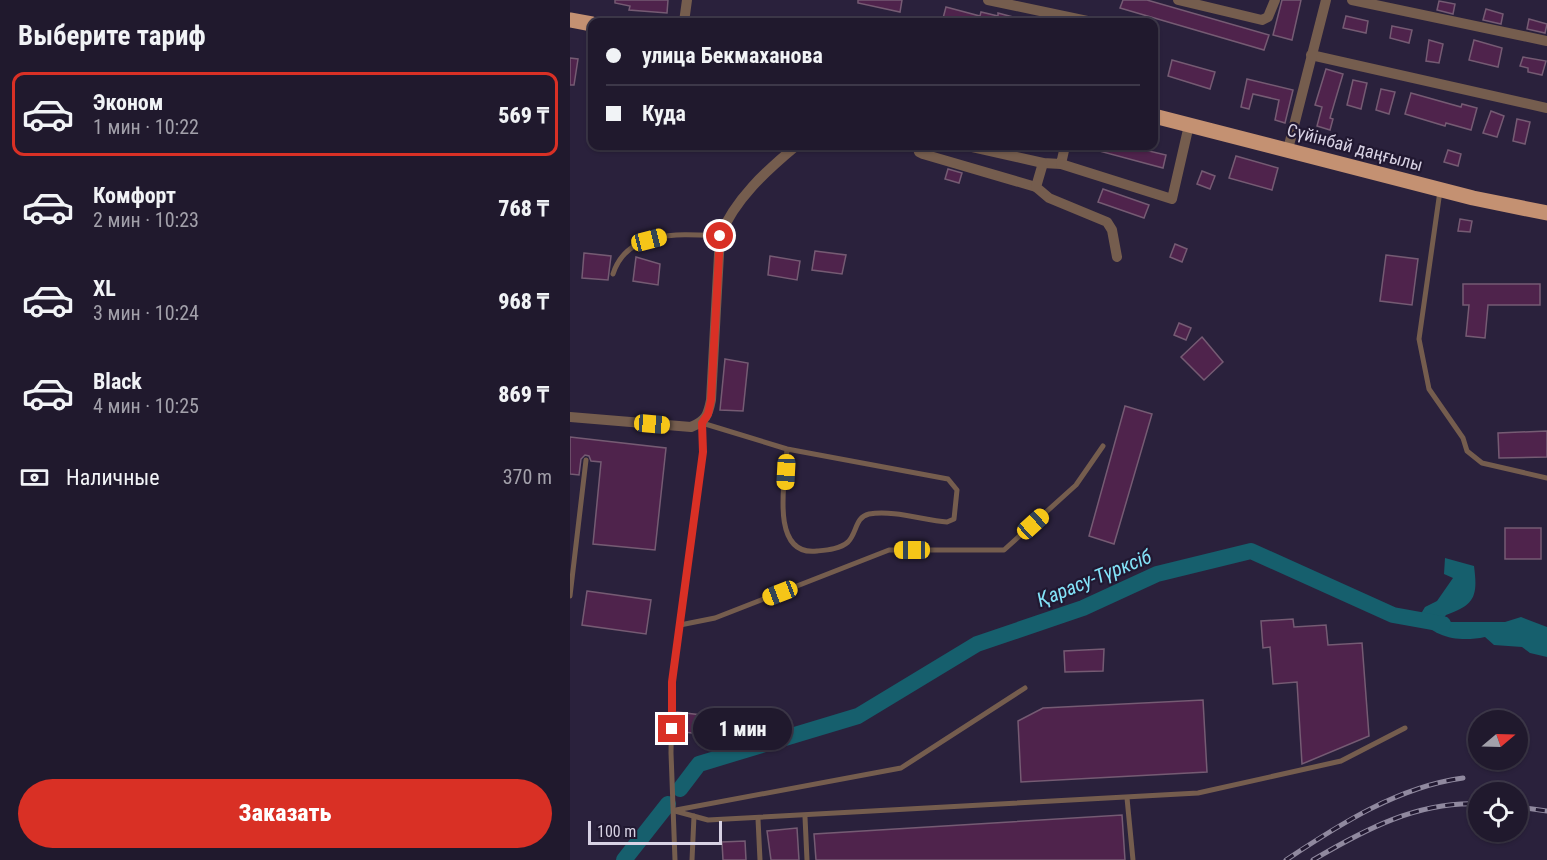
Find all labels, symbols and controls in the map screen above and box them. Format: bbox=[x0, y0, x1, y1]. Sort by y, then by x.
text: Выберите тариф bbox=[18, 20, 206, 52]
text: улица Бекмаханова bbox=[642, 43, 823, 68]
icon: car bbox=[21, 87, 75, 141]
text: Эконом bbox=[93, 90, 163, 115]
text: Куда bbox=[642, 101, 686, 126]
text: 569 ₸ bbox=[498, 103, 549, 128]
text: 1 мин · 10:22 bbox=[93, 115, 199, 139]
street label: Сүйінбай даңғылы bbox=[1285, 119, 1425, 175]
icon: car bbox=[21, 180, 75, 234]
text: Комфорт bbox=[93, 183, 176, 208]
text: 768 ₸ bbox=[498, 196, 549, 221]
text: 2 мин · 10:23 bbox=[93, 208, 199, 232]
route start bbox=[706, 222, 733, 249]
car bbox=[629, 227, 669, 253]
icon: car bbox=[21, 273, 75, 327]
text: XL bbox=[93, 276, 116, 301]
text: 968 ₸ bbox=[498, 289, 549, 314]
text: 3 мин · 10:24 bbox=[93, 301, 199, 325]
icon: car bbox=[21, 366, 75, 420]
text: Black bbox=[93, 369, 142, 394]
text: 869 ₸ bbox=[498, 382, 549, 407]
text: 4 мин · 10:25 bbox=[93, 394, 199, 418]
car bbox=[633, 413, 671, 435]
car bbox=[776, 454, 796, 490]
icon: cash bbox=[18, 461, 51, 494]
text: Наличные bbox=[66, 465, 160, 490]
text: 370 m bbox=[503, 465, 552, 489]
car bbox=[1014, 505, 1052, 543]
car bbox=[894, 541, 930, 559]
water label: Қарасу-Түрксіб bbox=[1033, 544, 1155, 612]
car bbox=[760, 578, 800, 608]
callout: 1 мин bbox=[693, 708, 792, 750]
north arrow bbox=[1468, 710, 1528, 770]
map controls bbox=[1468, 710, 1528, 842]
route end bbox=[658, 715, 685, 742]
text: 1 мин bbox=[719, 717, 766, 741]
button: Заказать bbox=[18, 779, 552, 848]
button: locate bbox=[1468, 782, 1528, 842]
scale bar bbox=[588, 818, 722, 846]
text: 100 m bbox=[597, 822, 636, 841]

